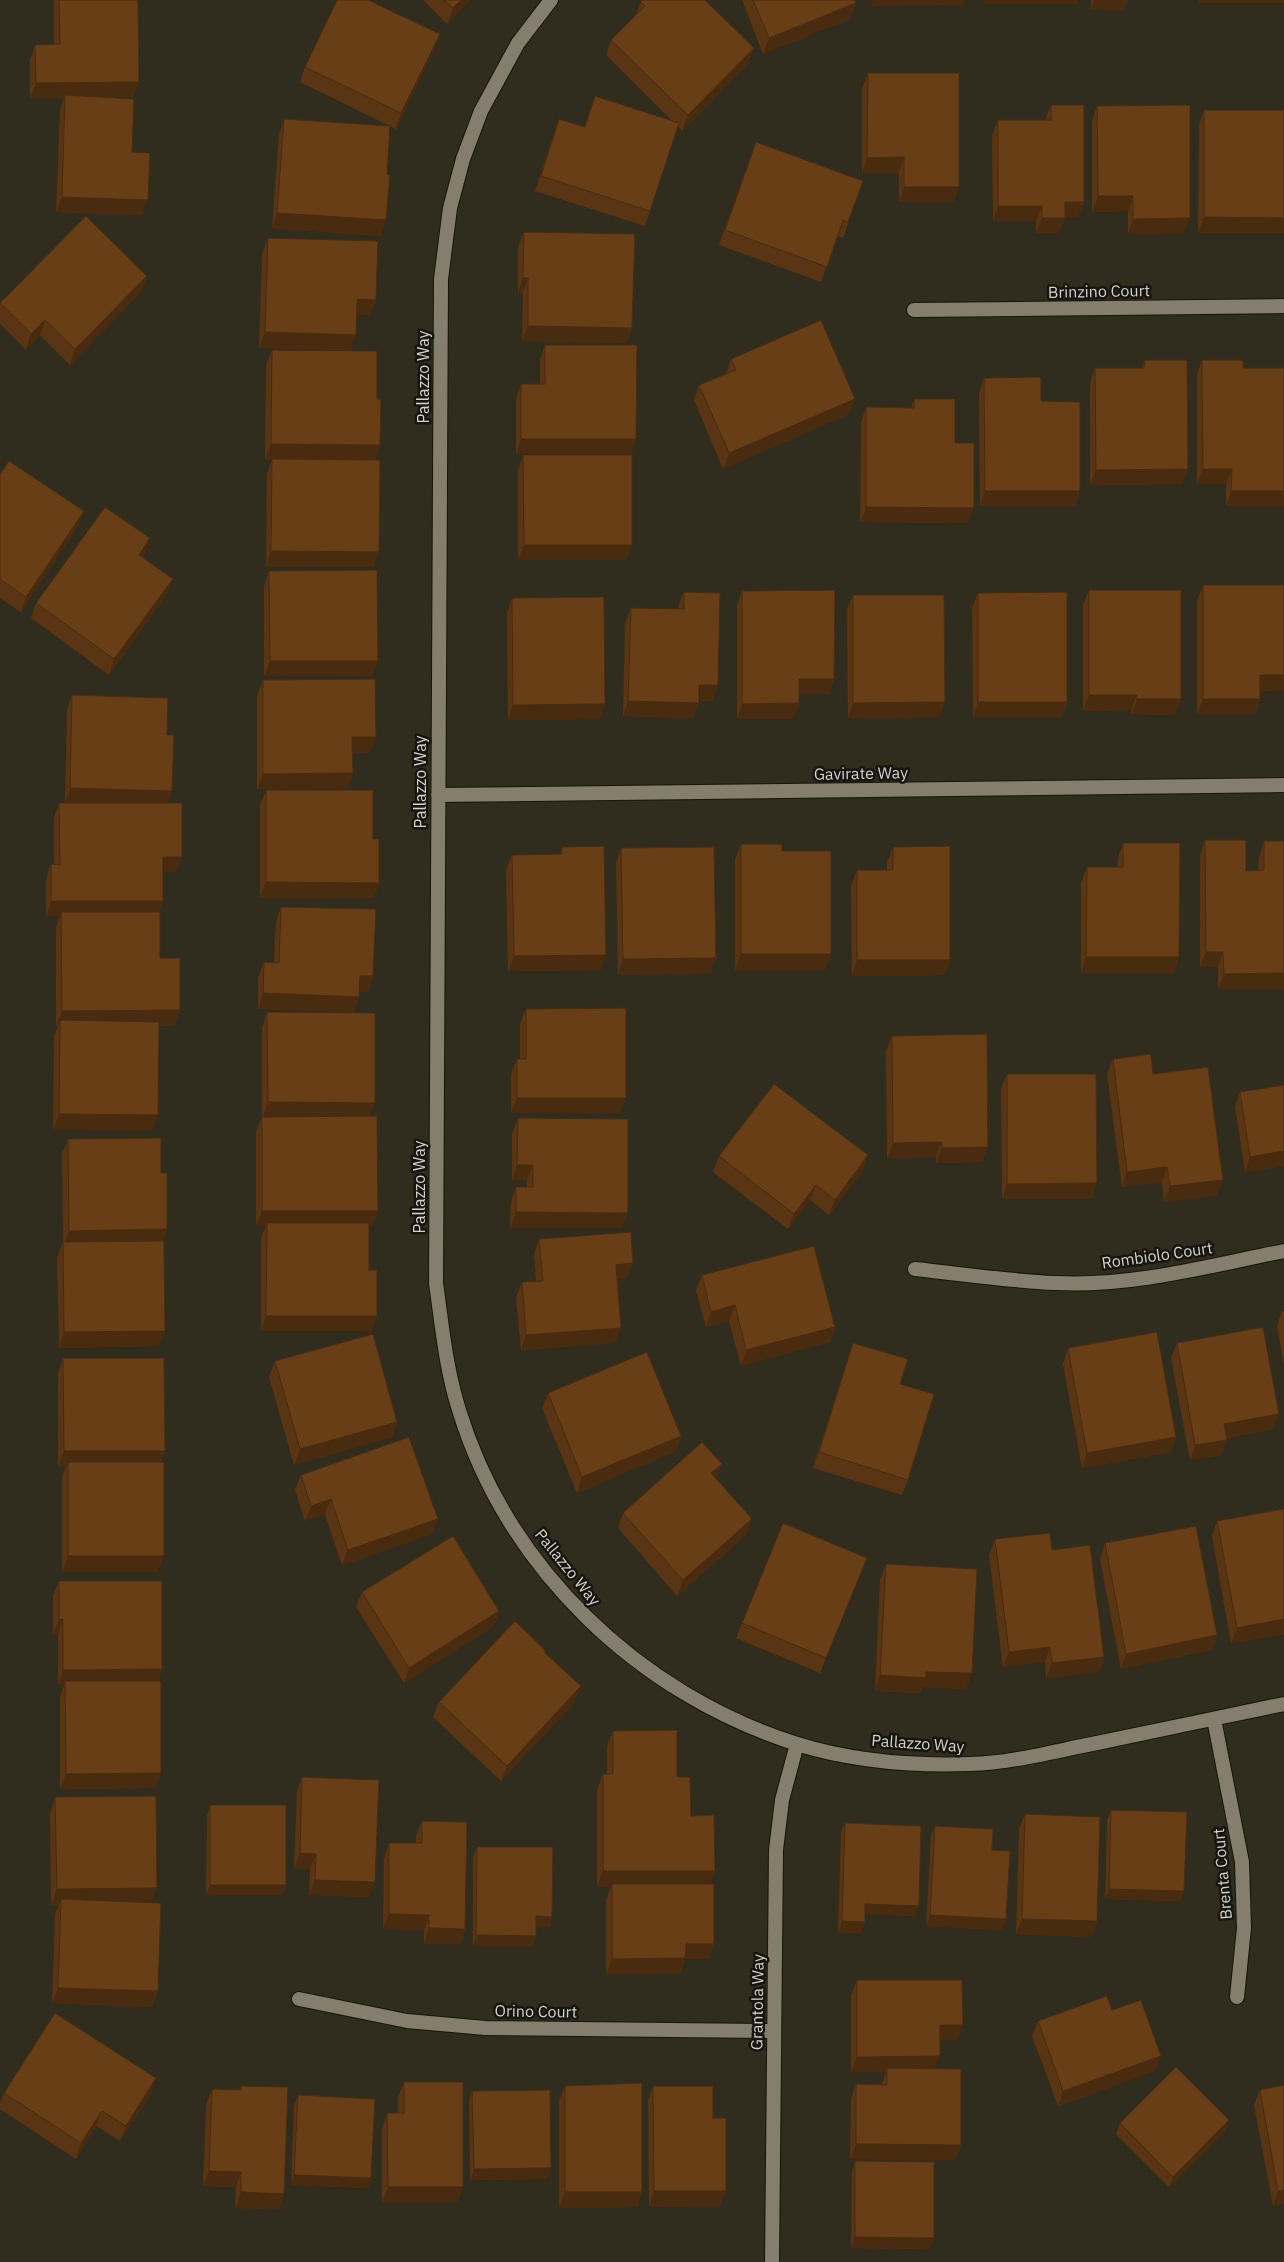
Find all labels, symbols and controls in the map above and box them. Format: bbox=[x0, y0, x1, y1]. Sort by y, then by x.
street label: Brinzino Court bbox=[1048, 280, 1150, 302]
street label: Pallazzo Way bbox=[413, 330, 433, 424]
street label: Pallazzo Way bbox=[410, 735, 430, 829]
street label: Gavirate Way bbox=[814, 762, 908, 784]
street label: Pallazzo Way bbox=[409, 1140, 429, 1234]
street label: Rombiolo Court bbox=[1100, 1237, 1214, 1273]
street label: Pallazzo Way bbox=[531, 1524, 605, 1610]
street label: Pallazzo Way bbox=[871, 1730, 965, 1756]
street label: Brenta Court bbox=[1208, 1828, 1236, 1920]
street label: Grantola Way bbox=[746, 1954, 768, 2050]
street label: Orino Court bbox=[495, 2000, 577, 2022]

